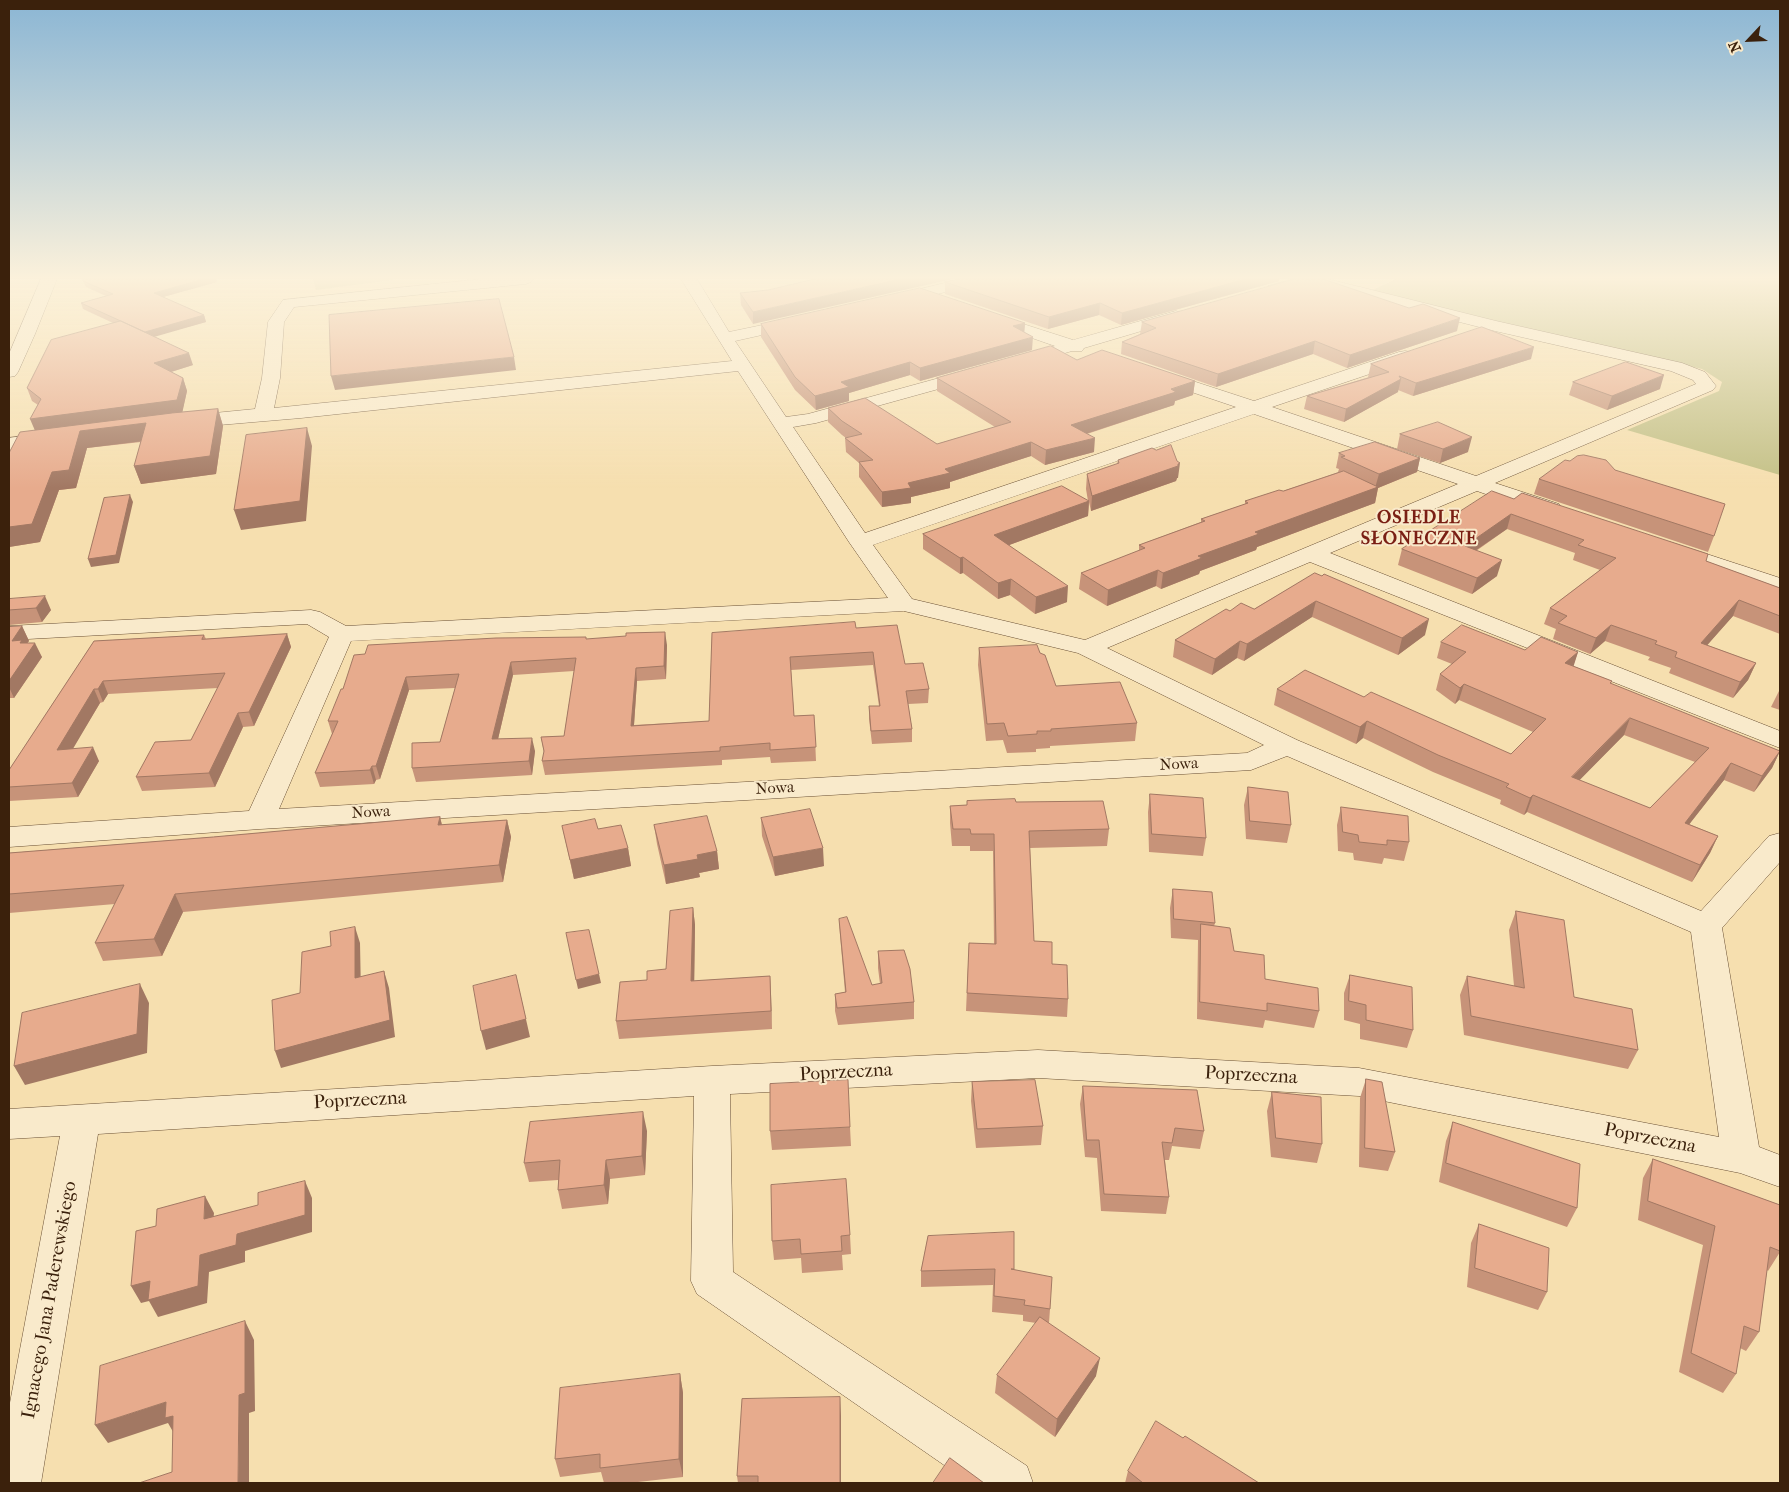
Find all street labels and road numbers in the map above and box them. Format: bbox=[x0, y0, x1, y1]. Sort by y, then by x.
street label: Nowa bbox=[1159, 754, 1199, 776]
street label: Nowa bbox=[755, 778, 795, 800]
street label: Nowa bbox=[351, 802, 391, 824]
street label: Poprzeczna bbox=[799, 1059, 893, 1087]
street label: Poprzeczna bbox=[1204, 1062, 1298, 1090]
street label: Poprzeczna bbox=[313, 1087, 407, 1115]
street label: Poprzeczna bbox=[1602, 1119, 1698, 1159]
street label: Ignacego Jana Paderewskiego bbox=[18, 1179, 82, 1421]

